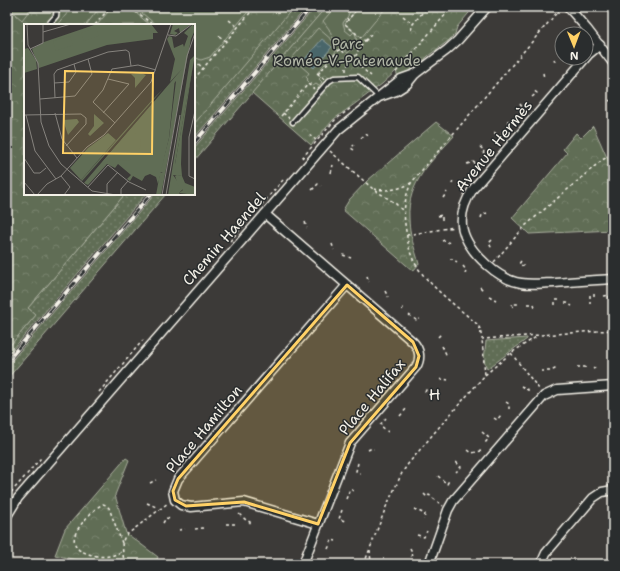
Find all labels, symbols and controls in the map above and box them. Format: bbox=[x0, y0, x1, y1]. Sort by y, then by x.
inset map bbox=[24, 24, 195, 195]
north arrow bbox=[554, 26, 594, 66]
park label: Parc Roméo-V.-Patenaude bbox=[273, 34, 421, 71]
text: N bbox=[569, 48, 579, 63]
street label: Avenue Hermès bbox=[451, 96, 537, 196]
street label: Chemin Haendel bbox=[178, 188, 270, 290]
street label: Place Halifax bbox=[334, 354, 410, 439]
street label: Place Hamilton bbox=[161, 381, 247, 477]
district label: H bbox=[429, 384, 441, 405]

